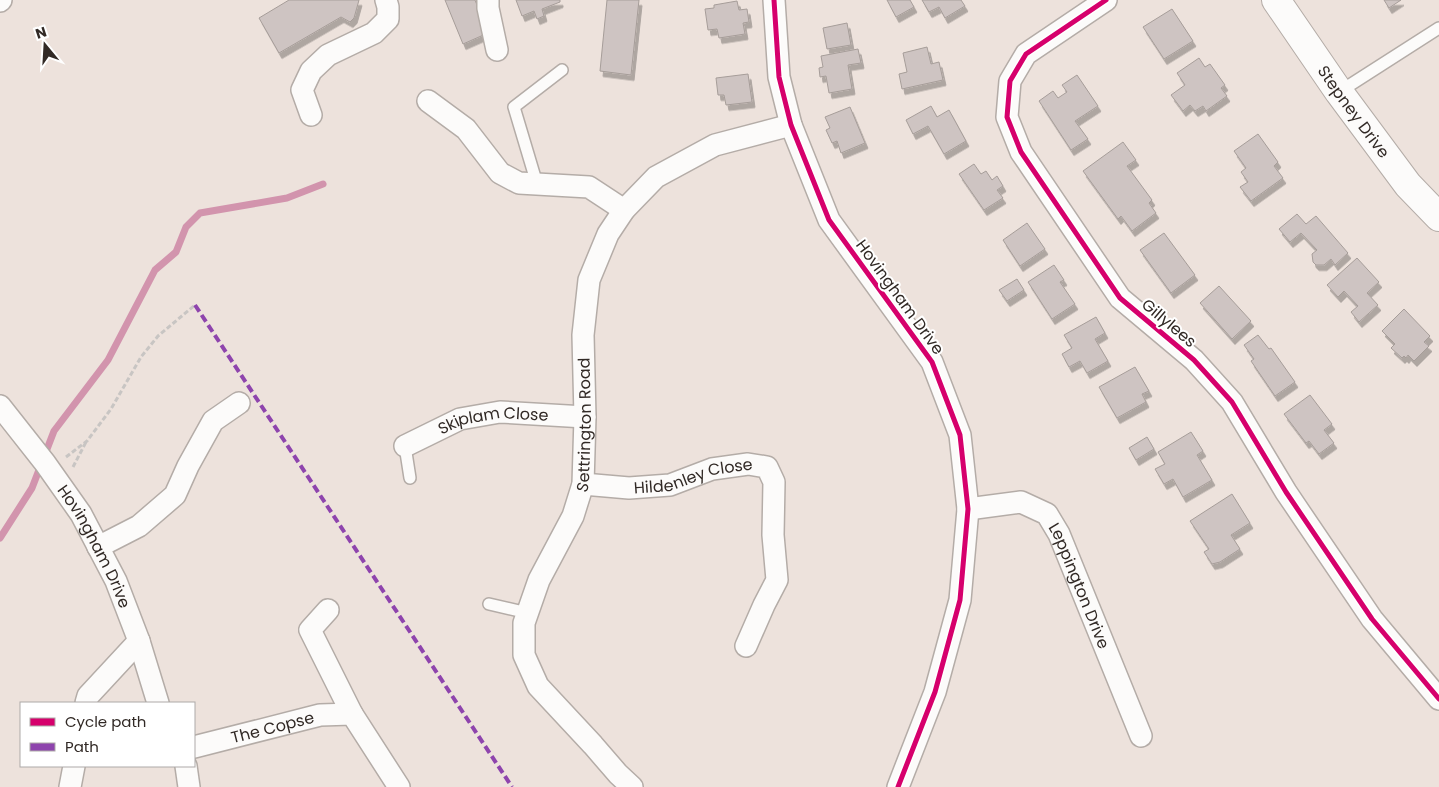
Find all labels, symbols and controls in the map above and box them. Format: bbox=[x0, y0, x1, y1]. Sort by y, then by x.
north arrow bbox=[20, 20, 70, 70]
text: N bbox=[33, 21, 49, 44]
street label: Stepney Drive bbox=[1312, 61, 1396, 163]
street label: Hovingham Drive bbox=[850, 235, 950, 359]
street label: Gillylees bbox=[1137, 293, 1201, 353]
street label: Settrington Road bbox=[570, 357, 597, 495]
street label: Skiplam Close bbox=[434, 400, 549, 440]
street label: Hildenley Close bbox=[633, 452, 754, 499]
street label: Hovingham Drive bbox=[52, 480, 137, 611]
street label: Leppington Drive bbox=[1043, 518, 1116, 652]
legend bbox=[20, 702, 195, 767]
street label: The Copse bbox=[229, 705, 317, 749]
text: Cycle path bbox=[65, 711, 146, 732]
text: Path bbox=[65, 736, 99, 757]

